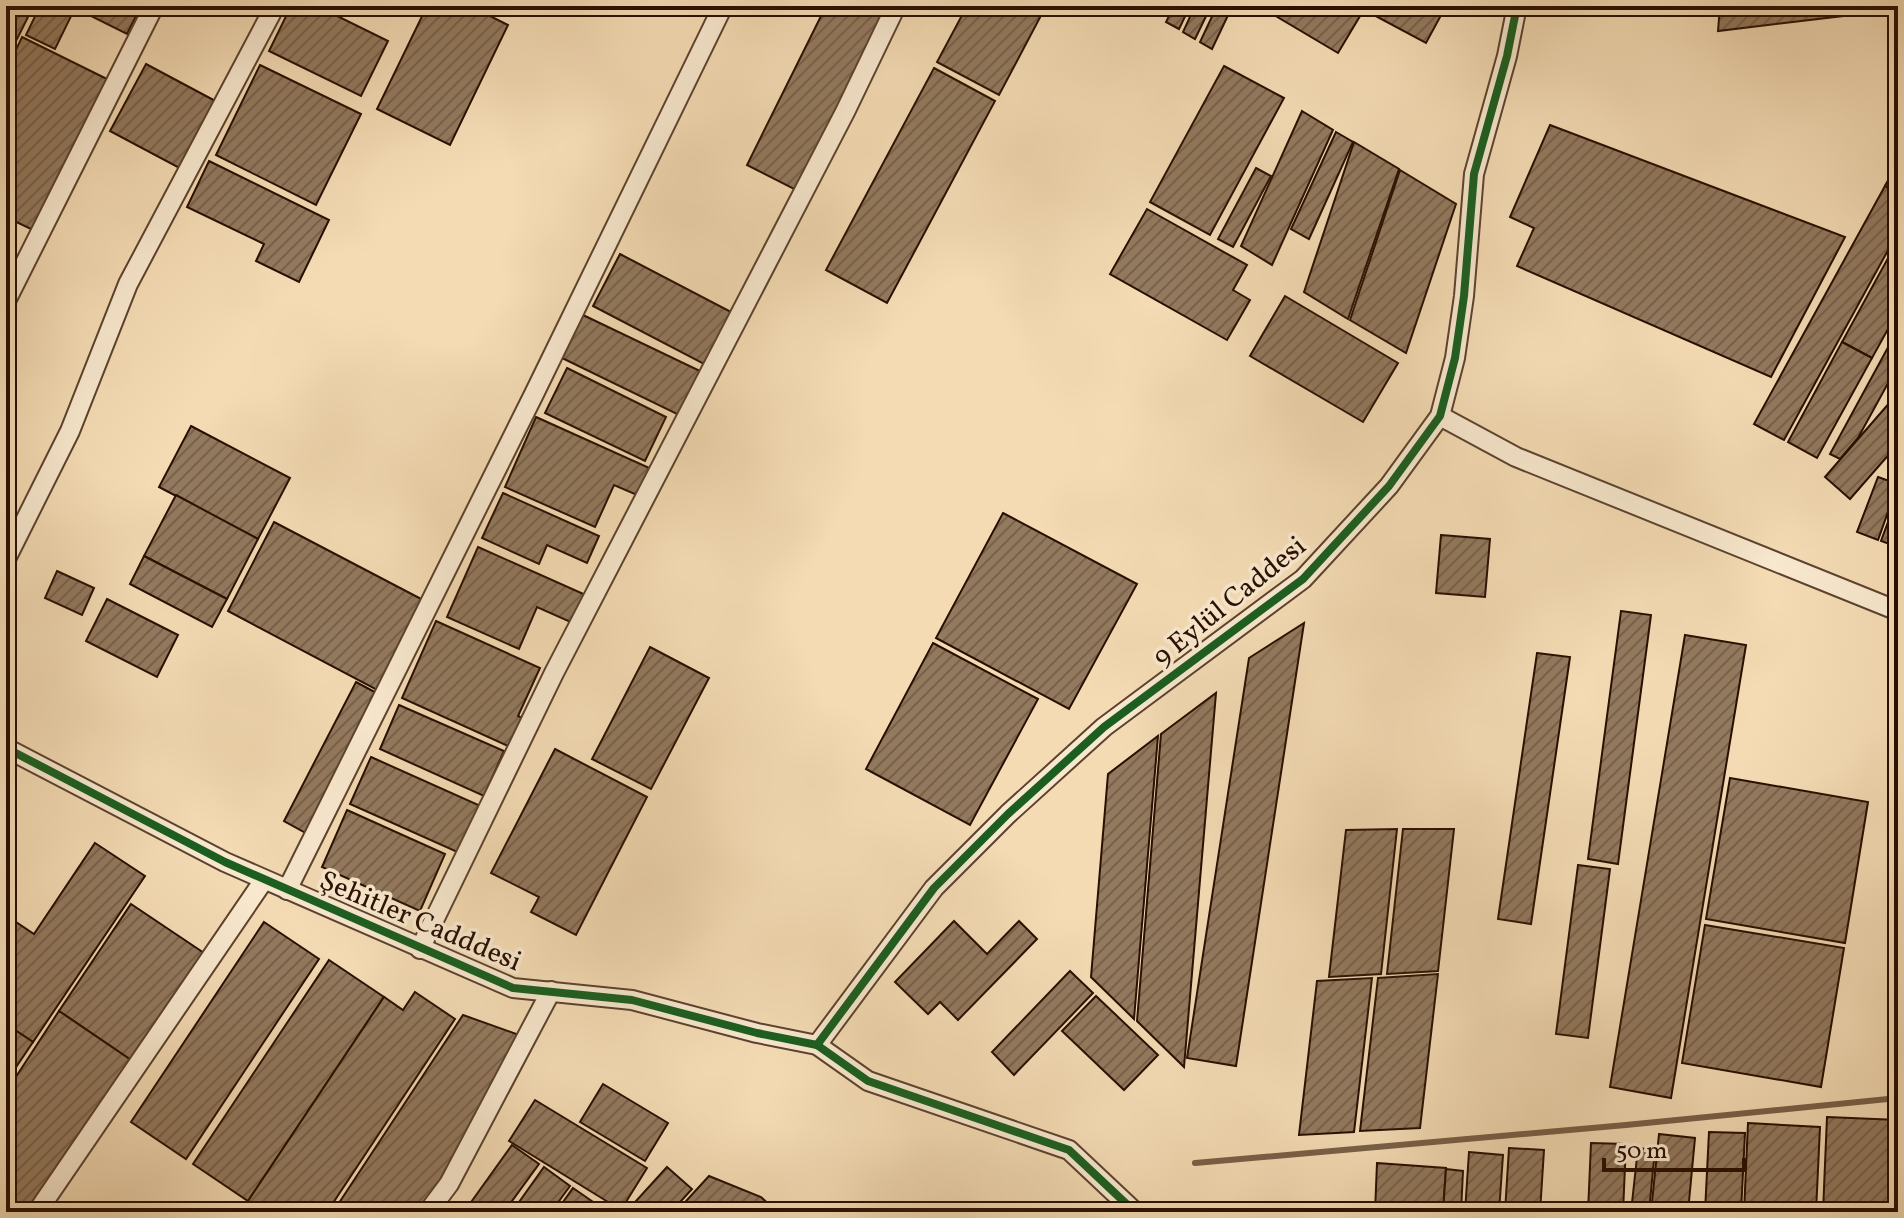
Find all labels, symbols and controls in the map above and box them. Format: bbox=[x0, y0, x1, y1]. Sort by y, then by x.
street label: 9 Eylül Caddesi bbox=[1145, 528, 1315, 676]
street label: Şehitler Cadddesi bbox=[313, 862, 527, 982]
scale bar bbox=[1604, 1122, 1744, 1172]
text: 50 m bbox=[1616, 1135, 1668, 1169]

